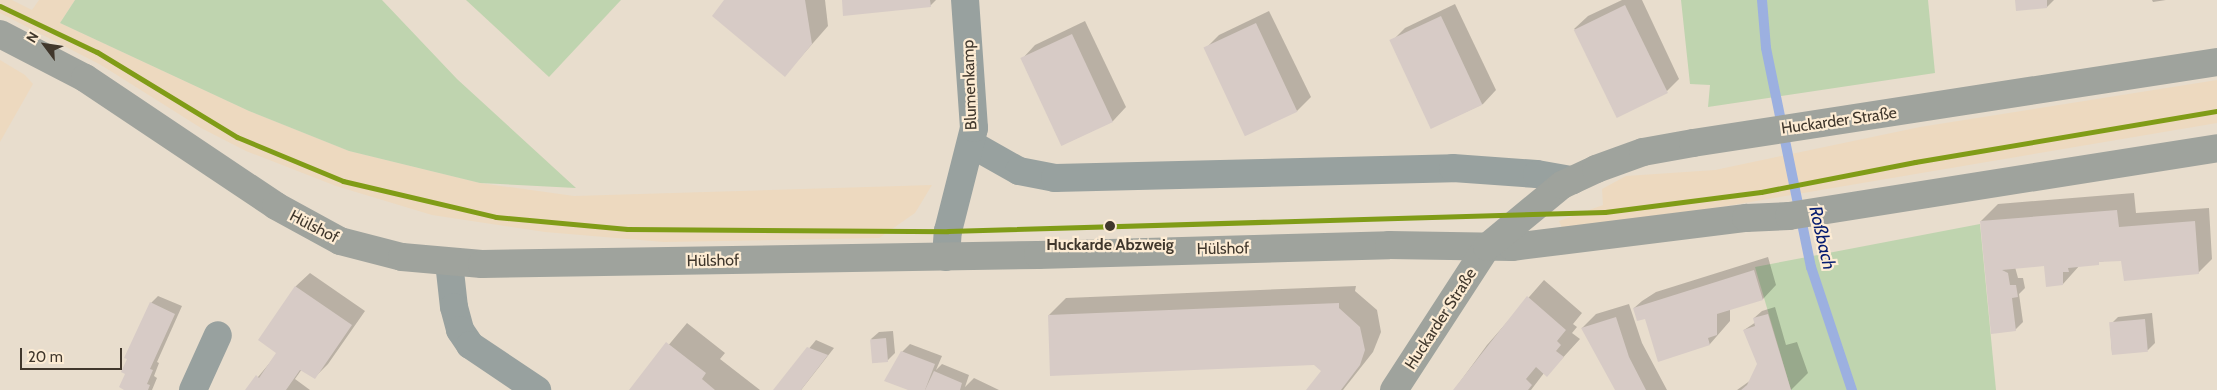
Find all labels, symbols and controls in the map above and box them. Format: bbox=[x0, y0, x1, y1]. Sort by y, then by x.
north arrow bbox=[20, 20, 70, 70]
text: N bbox=[22, 28, 42, 46]
street label: Blumenkamp bbox=[959, 39, 981, 131]
street label: Huckarder Straße bbox=[1780, 103, 1898, 139]
water label: Roßbach bbox=[1804, 204, 1840, 272]
street label: Hülshof bbox=[286, 207, 342, 247]
marker: Huckarde Abzweig bbox=[1102, 218, 1118, 234]
place label: Huckarde Abzweig bbox=[1046, 235, 1174, 255]
street label: Hülshof bbox=[1197, 239, 1249, 259]
street label: Hülshof bbox=[687, 251, 739, 271]
street label: Huckarder Straße bbox=[1401, 265, 1481, 373]
scale bar bbox=[22, 338, 125, 370]
text: 20 m bbox=[28, 348, 63, 366]

